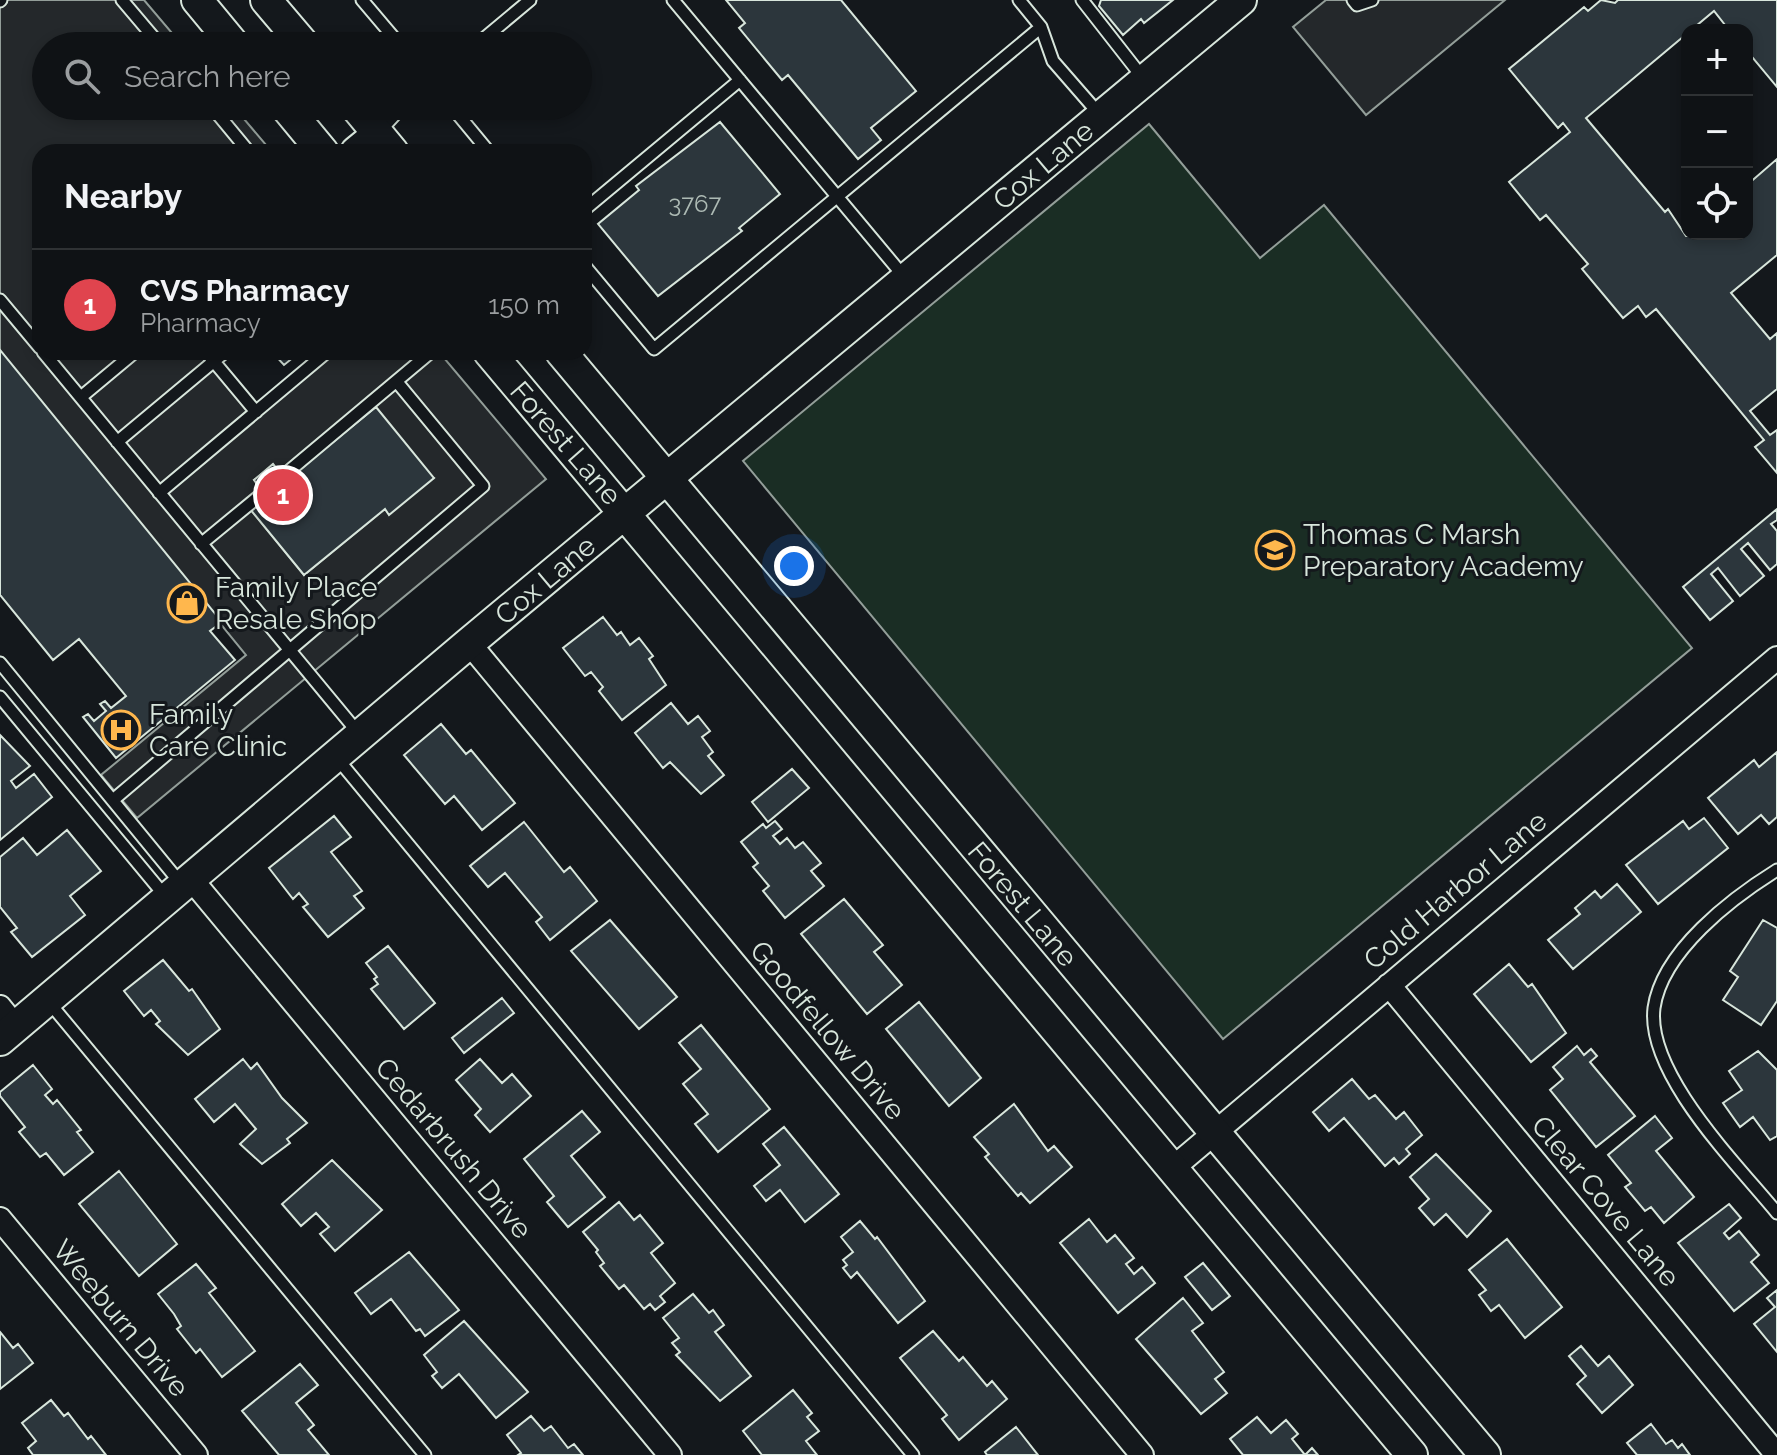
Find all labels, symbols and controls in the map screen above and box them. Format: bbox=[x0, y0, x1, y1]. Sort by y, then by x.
map controls bbox=[1681, 24, 1753, 240]
button: + bbox=[1681, 24, 1753, 96]
search box bbox=[32, 32, 592, 120]
icon: search bbox=[60, 54, 104, 98]
text: Search here bbox=[124, 59, 291, 94]
button: − bbox=[1681, 96, 1753, 168]
street label: Cox Lane bbox=[986, 114, 1100, 217]
button: locate bbox=[1681, 168, 1753, 240]
text: Nearby bbox=[64, 176, 182, 216]
house number: 3767 bbox=[669, 189, 722, 218]
text: CVS Pharmacy bbox=[140, 273, 349, 308]
text: 1 bbox=[84, 290, 96, 320]
text: 150 m bbox=[488, 290, 560, 320]
text: Pharmacy bbox=[140, 308, 261, 338]
street label: Forest Lane bbox=[503, 375, 628, 512]
pin: 1 bbox=[257, 465, 309, 525]
place label: Thomas C Marsh Preparatory Academy bbox=[1303, 518, 1584, 583]
street label: Cox Lane bbox=[488, 529, 602, 632]
school or university icon: Thomas C Marsh Preparatory Academy bbox=[1254, 529, 1296, 571]
your location bbox=[774, 546, 814, 586]
place label: Family Place Resale Shop bbox=[215, 571, 377, 636]
shop icon: Family Place Resale Shop bbox=[166, 582, 208, 624]
place label: Family Care Clinic bbox=[149, 698, 287, 763]
hospital icon: Family Care Clinic bbox=[100, 709, 142, 751]
street label: Cold Harbor Lane bbox=[1357, 804, 1553, 976]
street label: Forest Lane bbox=[961, 835, 1084, 973]
street label: Goodfellow Drive bbox=[743, 934, 912, 1126]
street label: Cedarbrush Drive bbox=[368, 1051, 539, 1245]
street label: Clear Cove Lane bbox=[1525, 1109, 1687, 1293]
street label: Weeburn Drive bbox=[46, 1233, 196, 1403]

